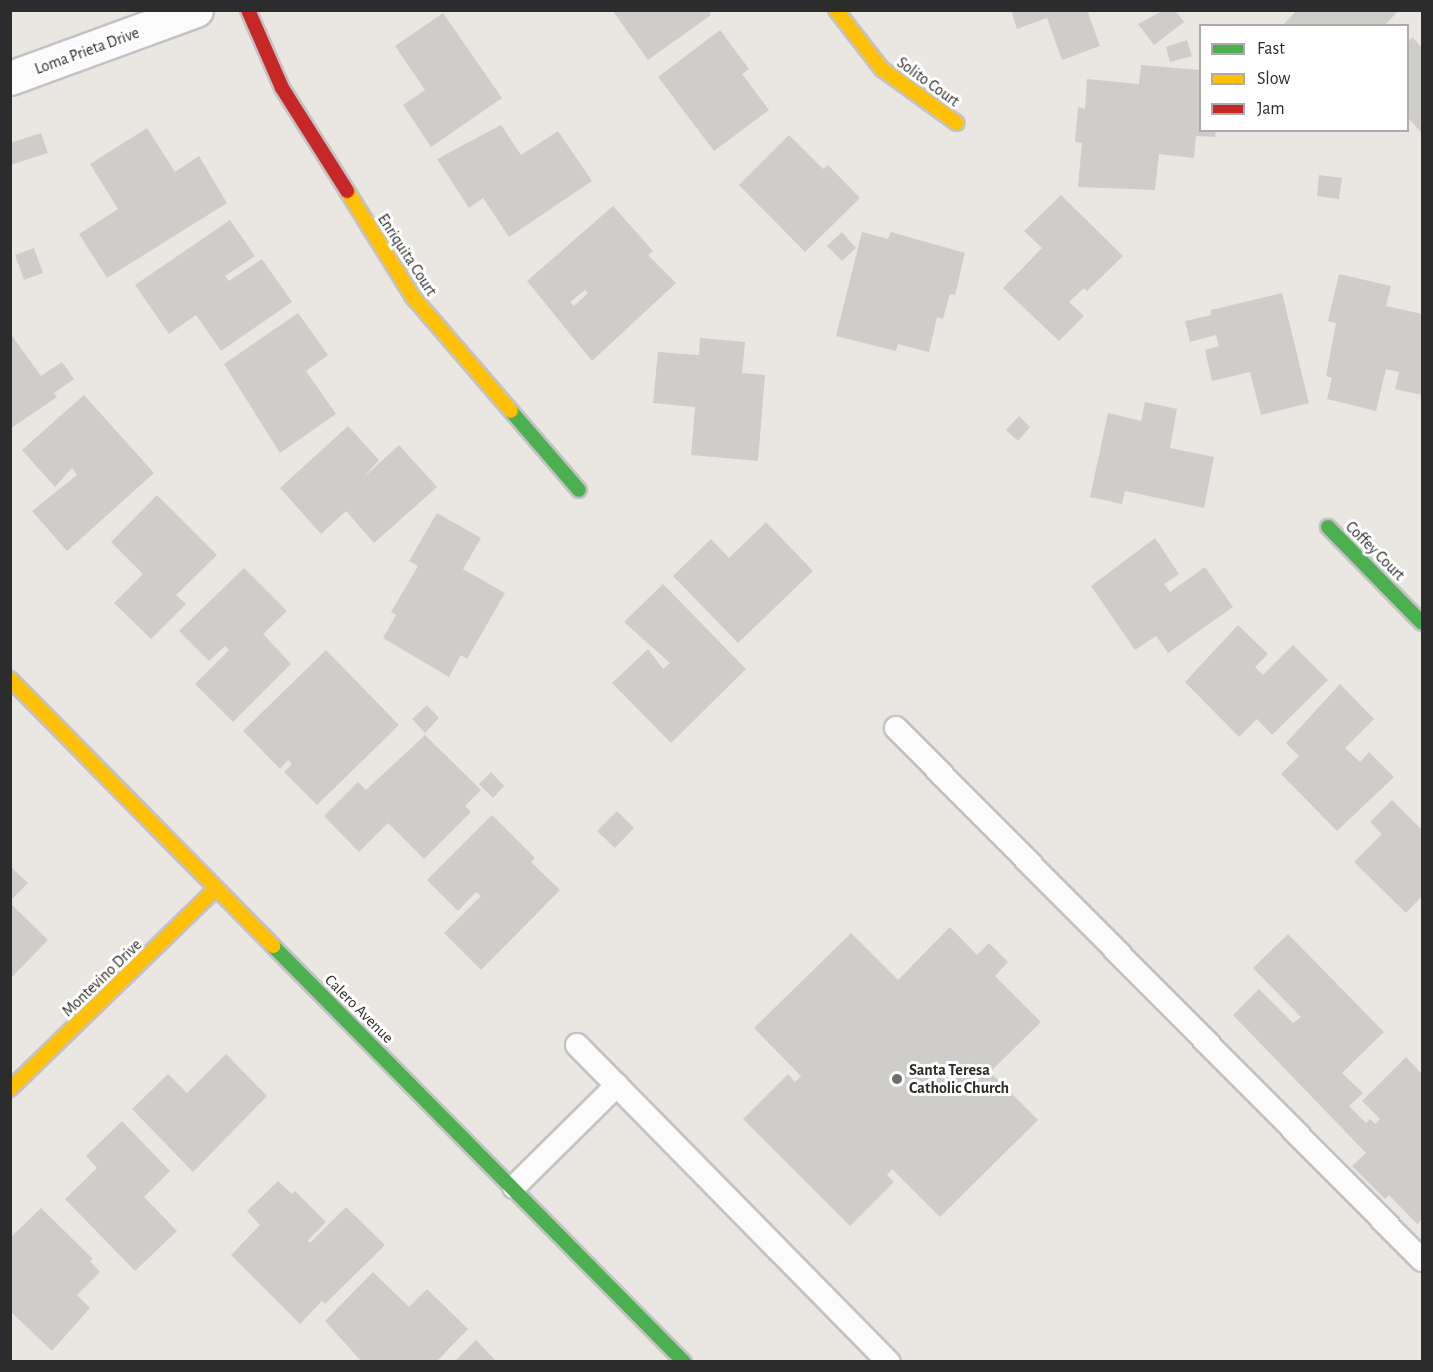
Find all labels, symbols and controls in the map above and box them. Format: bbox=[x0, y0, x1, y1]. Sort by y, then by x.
street label: Loma Prieta Drive bbox=[32, 23, 142, 79]
legend bbox=[1199, 24, 1409, 132]
text: Fast bbox=[1257, 40, 1285, 58]
street label: Solito Court bbox=[893, 53, 963, 111]
text: Slow bbox=[1257, 70, 1290, 88]
text: Jam bbox=[1257, 100, 1285, 118]
street label: Enriquita Court bbox=[373, 210, 441, 300]
street label: Coffey Court bbox=[1341, 517, 1409, 585]
street label: Montevino Drive bbox=[58, 935, 146, 1021]
street label: Calero Avenue bbox=[321, 971, 397, 1047]
place label: Santa Teresa Catholic Church bbox=[909, 1060, 1009, 1098]
marker: Santa Teresa Catholic Church bbox=[890, 1072, 904, 1086]

